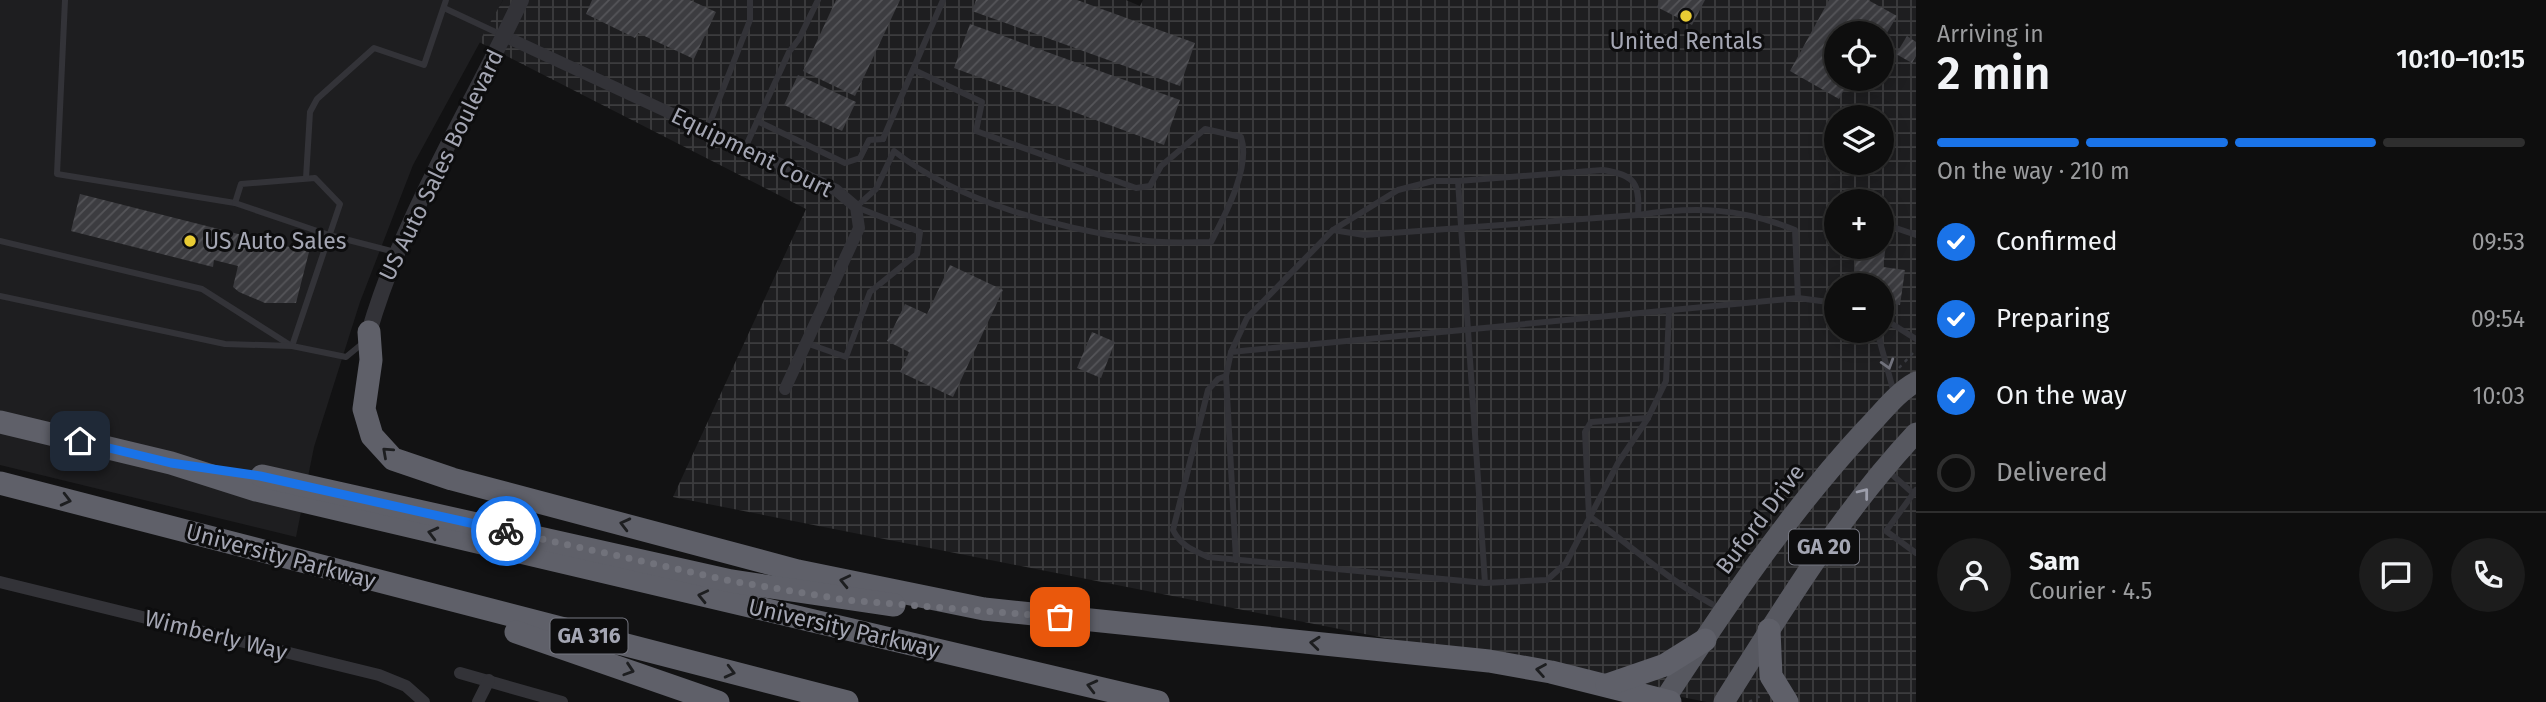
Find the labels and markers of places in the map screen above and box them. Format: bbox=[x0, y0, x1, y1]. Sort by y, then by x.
marker: United Rentals bbox=[1678, 8, 1694, 24]
place label: United Rentals bbox=[1609, 27, 1763, 55]
place label: US Auto Sales bbox=[204, 227, 346, 255]
marker: US Auto Sales bbox=[182, 233, 198, 249]
pin bbox=[50, 411, 110, 471]
pin bbox=[1030, 587, 1090, 647]

